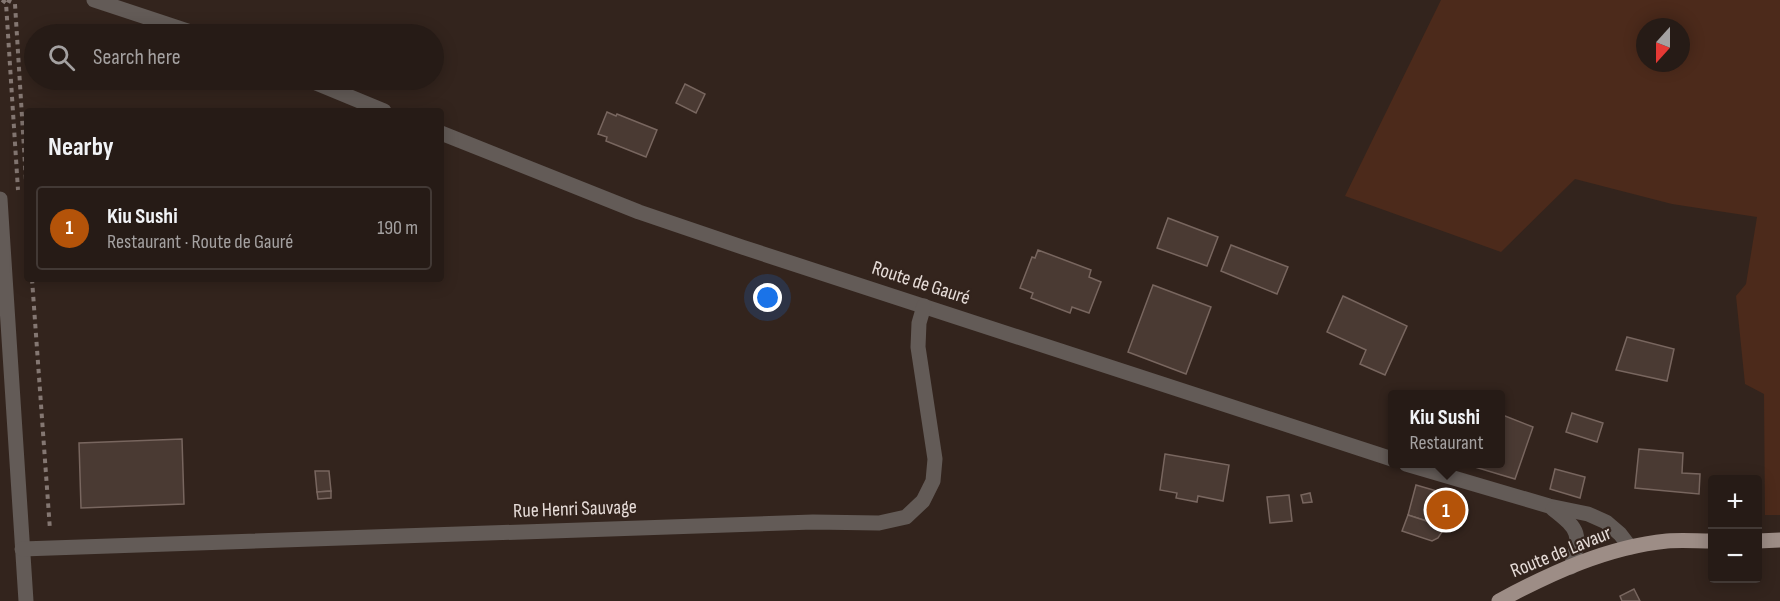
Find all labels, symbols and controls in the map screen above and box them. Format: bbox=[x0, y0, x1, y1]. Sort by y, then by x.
north arrow bbox=[1636, 18, 1690, 72]
search box bbox=[24, 24, 444, 90]
icon: search bbox=[45, 41, 78, 74]
text: Search here bbox=[93, 44, 180, 71]
text: Nearby bbox=[48, 132, 114, 163]
text: Kiu Sushi bbox=[107, 203, 178, 230]
text: 1 bbox=[66, 216, 73, 240]
text: 190 m bbox=[377, 216, 418, 240]
text: Restaurant · Route de Gauré bbox=[107, 230, 293, 254]
street label: Route de Gauré bbox=[869, 256, 973, 310]
your location bbox=[753, 283, 782, 312]
popup bbox=[1388, 390, 1505, 468]
text: Kiu Sushi bbox=[1409, 404, 1480, 431]
text: Restaurant bbox=[1409, 431, 1484, 455]
map controls bbox=[1708, 475, 1762, 583]
button: + bbox=[1708, 475, 1762, 529]
pin: 1 bbox=[1426, 488, 1466, 532]
street label: Rue Henri Sauvage bbox=[513, 495, 637, 523]
street label: Route de Lavaur bbox=[1507, 521, 1615, 583]
button: − bbox=[1708, 529, 1762, 583]

